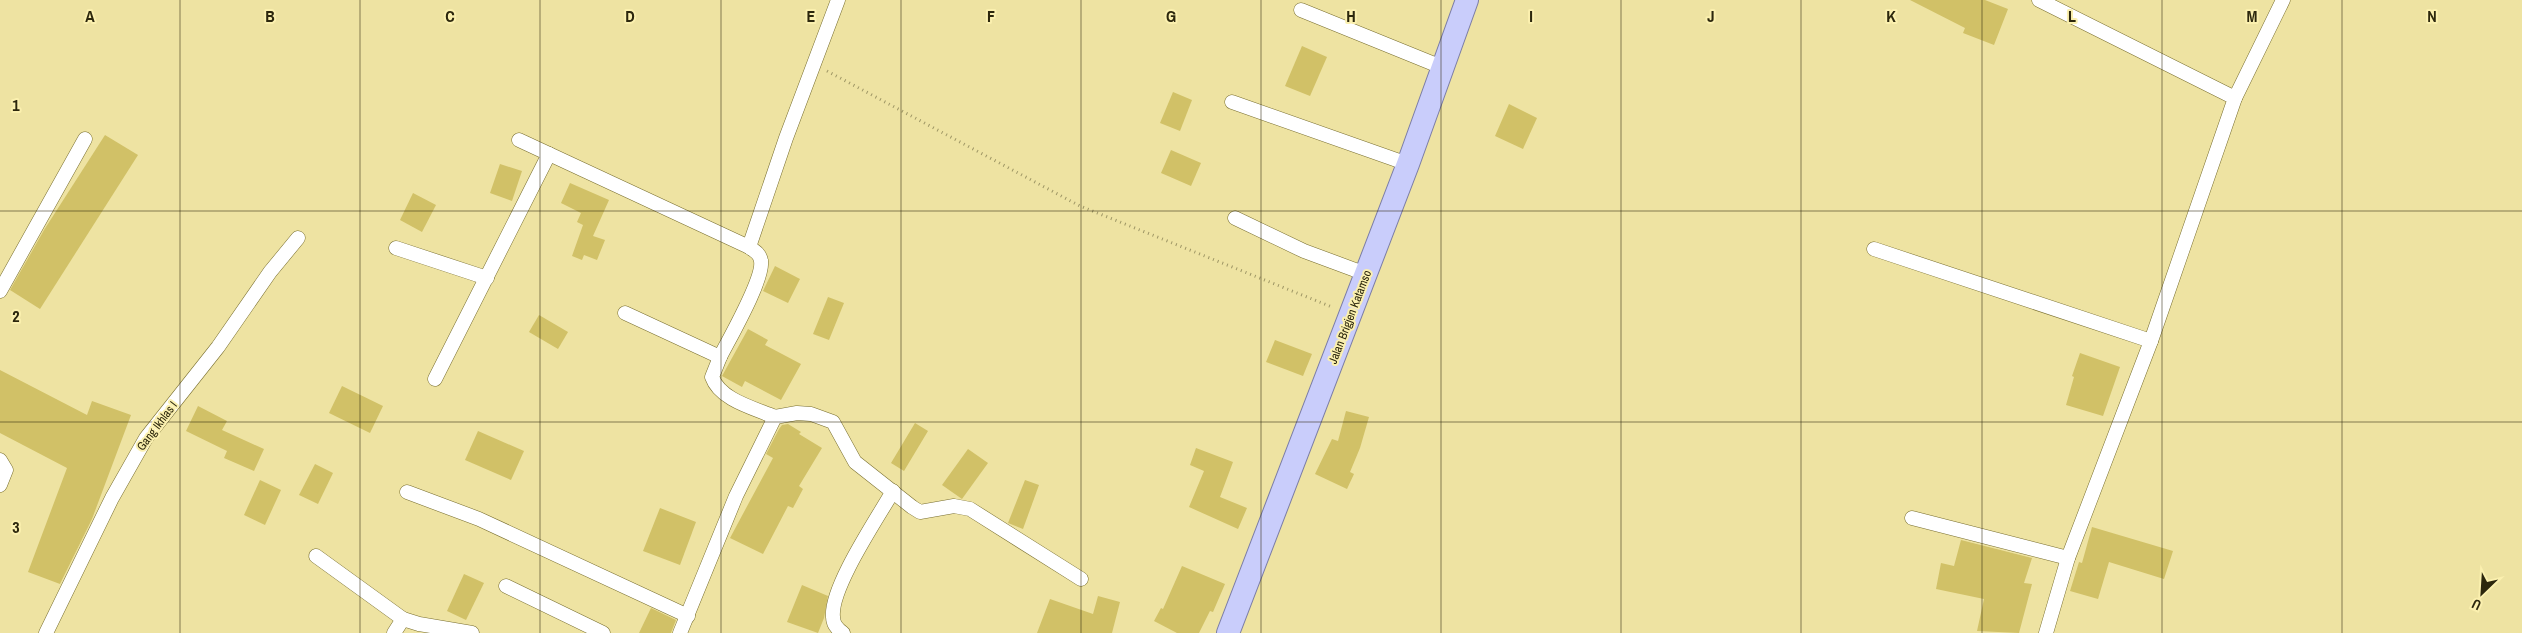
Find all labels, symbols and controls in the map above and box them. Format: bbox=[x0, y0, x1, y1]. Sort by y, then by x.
text: A bbox=[85, 5, 95, 27]
text: B bbox=[265, 5, 275, 27]
text: C bbox=[445, 5, 455, 27]
text: D bbox=[625, 5, 635, 27]
text: E bbox=[807, 5, 816, 27]
text: F bbox=[987, 5, 995, 27]
text: G bbox=[1166, 5, 1176, 27]
text: H bbox=[1346, 5, 1356, 27]
text: I bbox=[1529, 5, 1533, 27]
text: J bbox=[1707, 5, 1715, 27]
text: K bbox=[1886, 5, 1896, 27]
text: L bbox=[2068, 5, 2076, 27]
text: M bbox=[2247, 5, 2258, 27]
text: N bbox=[2427, 5, 2437, 27]
text: 1 bbox=[12, 94, 20, 116]
street label: Jalan Brigjen Katamso bbox=[1325, 268, 1375, 366]
text: 2 bbox=[12, 305, 20, 327]
street label: Gang Ikhlas I bbox=[133, 398, 181, 454]
text: 3 bbox=[12, 516, 20, 538]
north arrow bbox=[2457, 568, 2507, 618]
text: U bbox=[2469, 595, 2484, 615]

